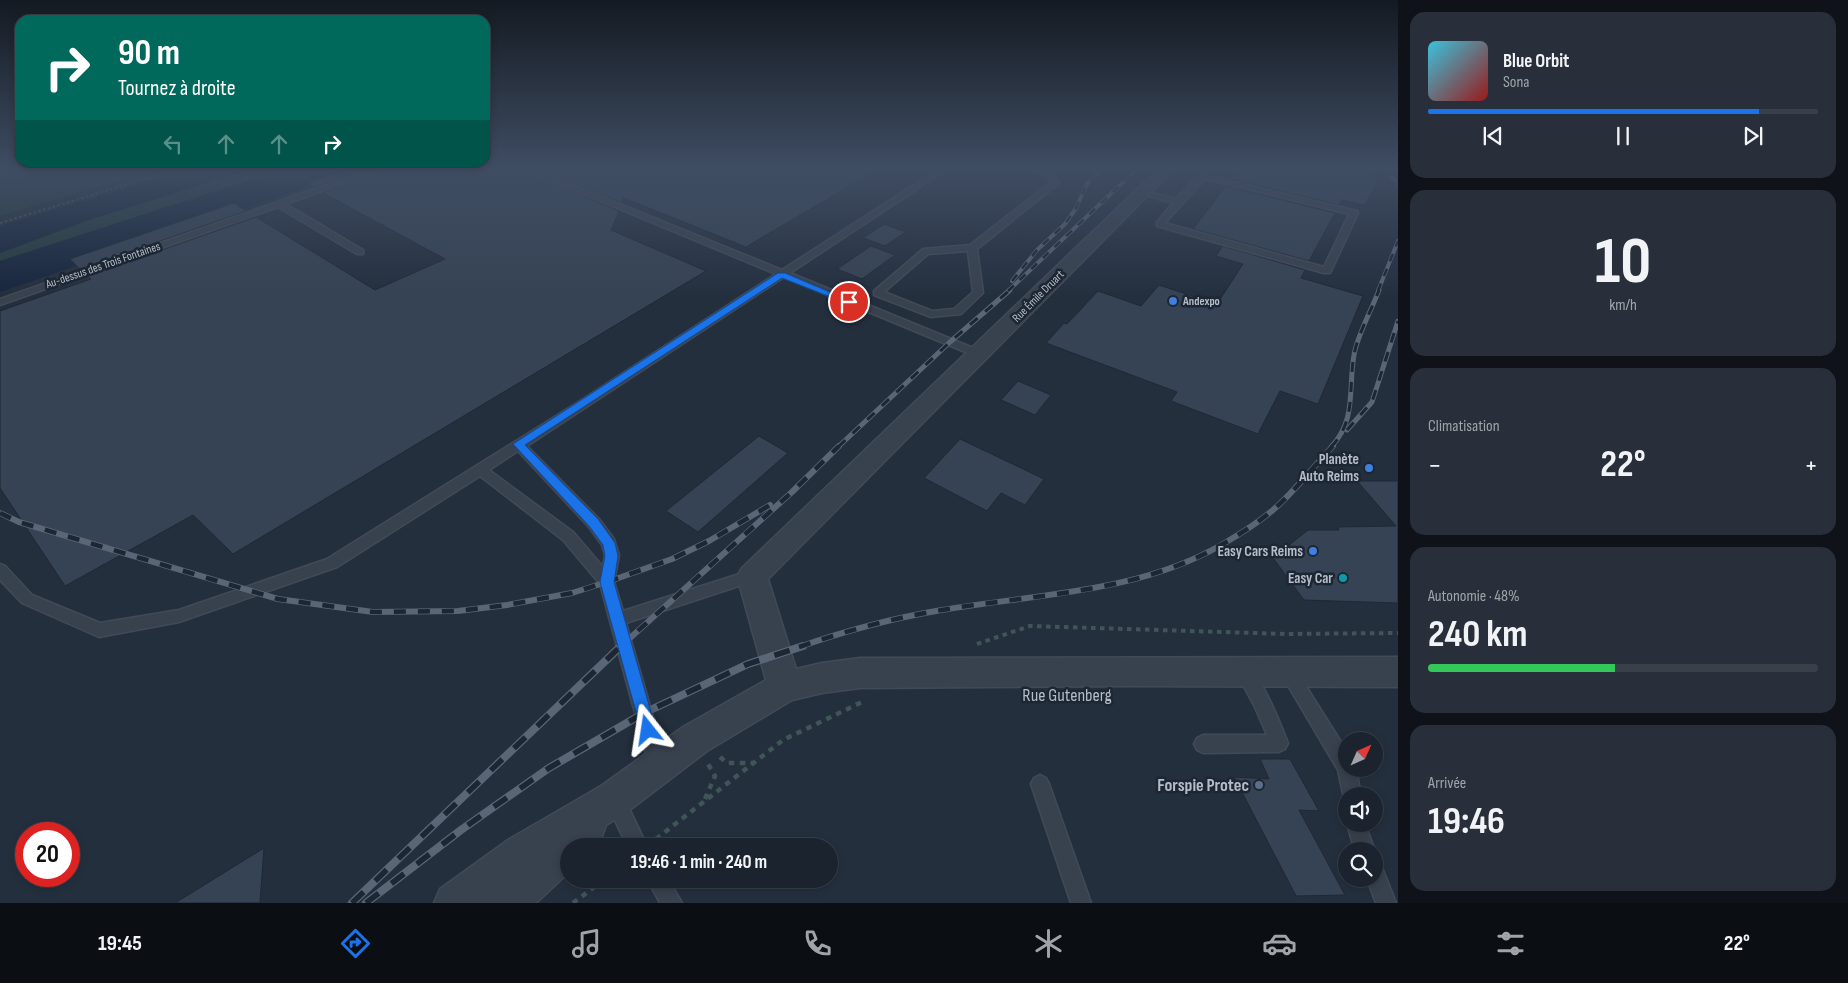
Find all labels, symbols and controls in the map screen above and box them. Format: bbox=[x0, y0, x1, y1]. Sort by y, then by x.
text: 90 m bbox=[118, 32, 180, 75]
icon: right bbox=[35, 35, 100, 100]
text: Blue Orbit bbox=[1503, 50, 1569, 73]
text: Sona bbox=[1503, 73, 1530, 92]
text: Tournez à droite bbox=[118, 75, 235, 102]
icon: previous bbox=[1479, 122, 1507, 150]
icon: pause bbox=[1609, 122, 1637, 150]
icon: next bbox=[1739, 122, 1767, 150]
icon: left bbox=[159, 130, 187, 158]
icon: ahead bbox=[212, 130, 240, 158]
icon: ahead bbox=[265, 130, 293, 158]
icon: right bbox=[318, 130, 346, 158]
text: 10 bbox=[1595, 224, 1651, 302]
street label: Au-dessus des Trois Fontaines bbox=[43, 239, 162, 292]
street label: Rue Émile Druart bbox=[1009, 267, 1068, 325]
pin bbox=[828, 281, 870, 323]
icon: arrive bbox=[835, 288, 863, 316]
place label: Andexpo bbox=[1182, 294, 1220, 309]
marker: Andexpo bbox=[1167, 295, 1179, 307]
text: km/h bbox=[1609, 296, 1637, 315]
text: Climatisation bbox=[1428, 417, 1500, 436]
text: 22° bbox=[1600, 442, 1646, 487]
text: − bbox=[1428, 449, 1442, 482]
text: + bbox=[1804, 449, 1818, 482]
place label: Planète Auto Reims bbox=[1298, 450, 1359, 486]
marker: Planète Auto Reims bbox=[1363, 462, 1375, 474]
place label: Easy Cars Reims bbox=[1218, 542, 1303, 561]
marker: Easy Cars Reims bbox=[1307, 545, 1319, 557]
place label: Easy Car bbox=[1288, 569, 1333, 588]
marker: Easy Car bbox=[1337, 572, 1349, 584]
text: Autonomie · 48% bbox=[1428, 587, 1520, 606]
text: 240 km bbox=[1428, 612, 1527, 657]
street label: Rue Gutenberg bbox=[1022, 685, 1112, 706]
position arrow bbox=[621, 703, 673, 755]
north arrow bbox=[1338, 732, 1382, 778]
map controls bbox=[1338, 732, 1383, 887]
text: Arrivée bbox=[1428, 774, 1466, 793]
place label: Forspie Protec bbox=[1157, 775, 1249, 796]
marker: Forspie Protec bbox=[1253, 779, 1265, 791]
button: sound bbox=[1338, 787, 1383, 832]
text: 19:46 bbox=[1428, 799, 1505, 844]
speed limit sign: 20 bbox=[15, 822, 80, 887]
button: search bbox=[1338, 842, 1383, 887]
text: 19:46 · 1 min · 240 m bbox=[631, 851, 767, 874]
icon: directions bbox=[338, 926, 373, 961]
icon: music bbox=[569, 926, 604, 961]
icon: phone bbox=[800, 926, 835, 961]
icon: climate bbox=[1031, 926, 1066, 961]
icon: car bbox=[1262, 926, 1297, 961]
icon: filters bbox=[1493, 926, 1528, 961]
text: 19:45 bbox=[98, 930, 142, 957]
text: 22° bbox=[1724, 930, 1750, 957]

